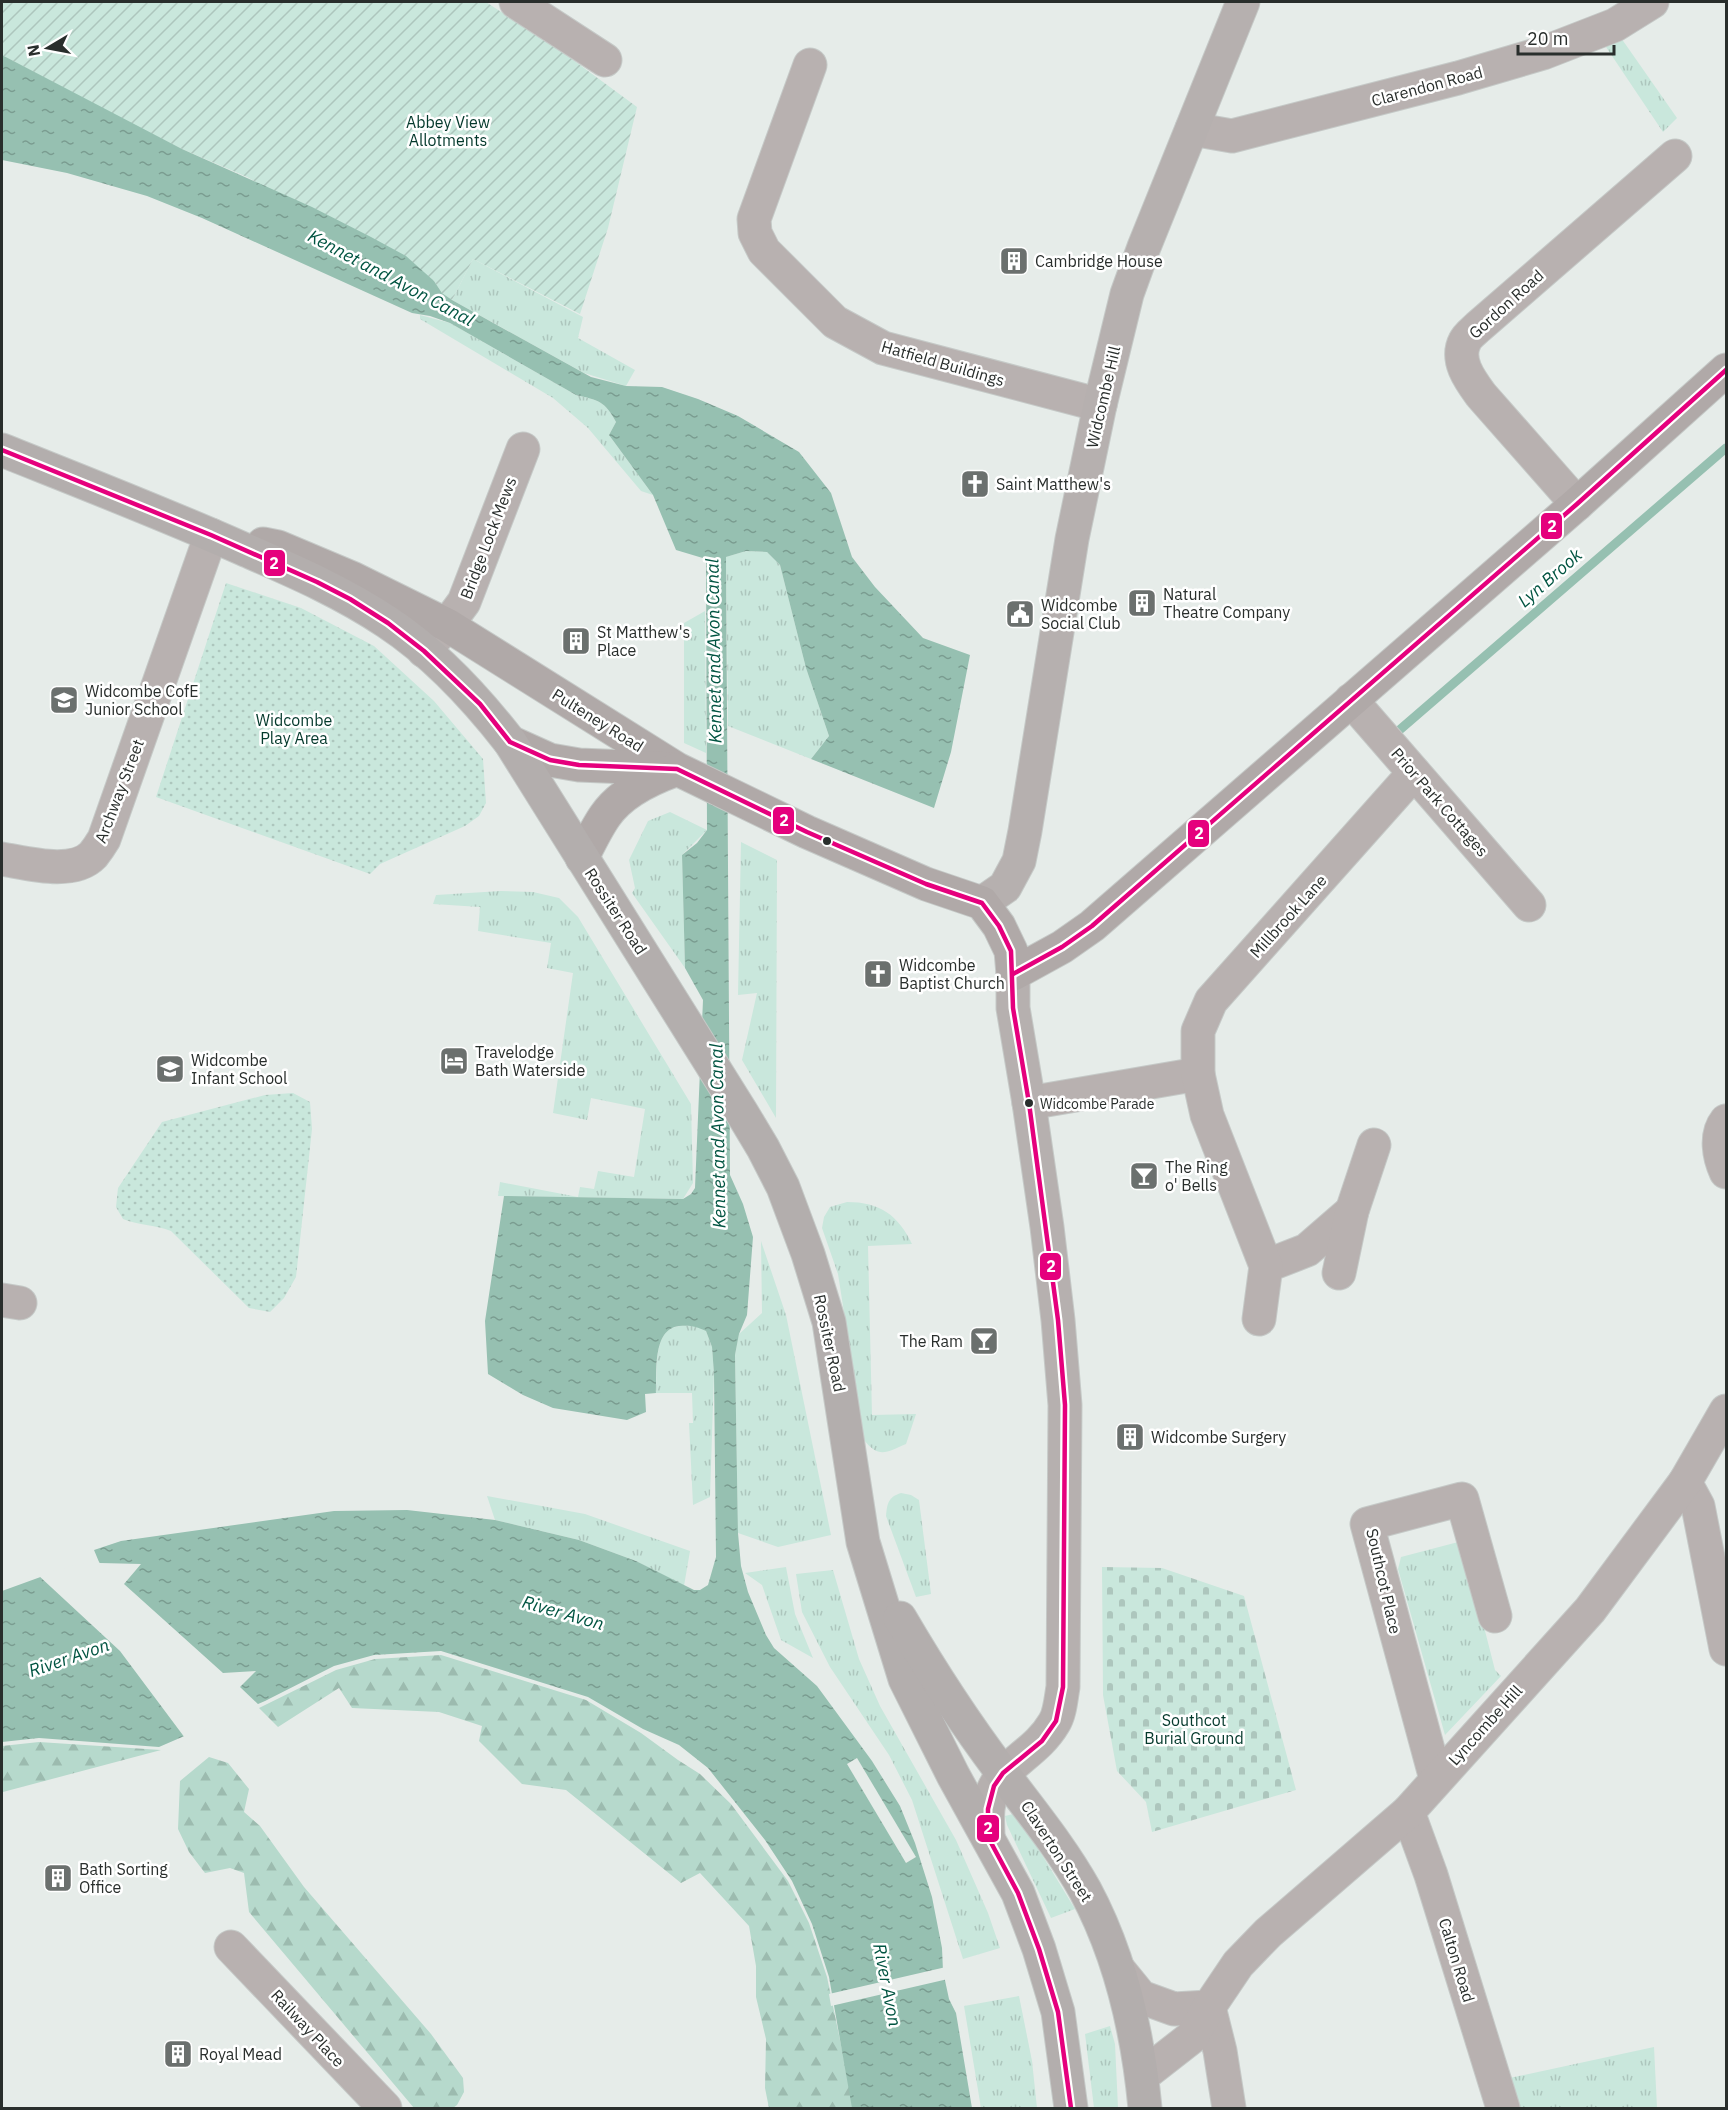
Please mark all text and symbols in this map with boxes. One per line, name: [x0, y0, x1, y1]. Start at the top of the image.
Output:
north arrow: [18, 18, 78, 78]
scale bar: [1518, 18, 1614, 56]
text: 20 m: [1527, 27, 1569, 50]
text: N: [22, 43, 44, 58]
street label: Clarendon Road: [1369, 62, 1485, 110]
park label: Abbey View Allotments: [406, 112, 490, 150]
water label: Kennet and Avon Canal: [304, 224, 478, 331]
building icon: Cambridge House: [998, 245, 1030, 277]
place label: Cambridge House: [1035, 251, 1163, 271]
street label: Gordon Road: [1464, 265, 1548, 343]
street label: Hatfield Buildings: [879, 336, 1007, 390]
street label: Widcombe Hill: [1082, 344, 1124, 450]
church icon: Saint Matthew's: [959, 468, 991, 500]
street label: Bridge Lock Mews: [455, 474, 521, 602]
place label: Saint Matthew's: [996, 474, 1111, 494]
line badge: 2: [1540, 512, 1563, 540]
text: 2: [1547, 516, 1557, 536]
water label: Lyn Brook: [1513, 543, 1587, 612]
line badge: 2: [263, 549, 286, 577]
text: 2: [269, 553, 279, 573]
water label: Kennet and Avon Canal: [700, 558, 727, 744]
place label: Natural Theatre Company: [1163, 584, 1290, 622]
building icon: Natural Theatre Company: [1126, 587, 1158, 619]
place label: Widcombe Social Club: [1041, 595, 1121, 633]
public building icon: Widcombe Social Club: [1004, 598, 1036, 630]
place label: St Matthew's Place: [597, 622, 690, 660]
building icon: St Matthew's Place: [560, 625, 592, 657]
place label: Widcombe CofE Junior School: [85, 681, 199, 719]
school or university icon: Widcombe CofE Junior School: [48, 684, 80, 716]
street label: Pulteney Road: [549, 684, 647, 756]
park label: Widcombe Play Area: [256, 710, 332, 748]
street label: Archway Street: [90, 736, 148, 846]
street label: Prior Park Cottages: [1387, 744, 1493, 860]
line badge: 2: [772, 806, 795, 835]
text: 2: [779, 810, 789, 830]
line badge: 2: [1187, 819, 1210, 848]
text: 2: [1194, 823, 1204, 843]
unlabelled marker: [821, 835, 833, 847]
street label: Rossiter Road: [581, 864, 651, 958]
street label: Millbrook Lane: [1245, 870, 1331, 962]
place label: Widcombe Baptist Church: [899, 955, 1005, 993]
church icon: Widcombe Baptist Church: [862, 958, 894, 990]
place label: Travelodge Bath Waterside: [475, 1042, 585, 1080]
water label: Kennet and Avon Canal: [704, 1043, 731, 1229]
hotel icon: Travelodge Bath Waterside: [438, 1045, 470, 1077]
place label: Widcombe Infant School: [191, 1050, 287, 1088]
school or university icon: Widcombe Infant School: [154, 1053, 186, 1085]
place label: Widcombe Parade: [1040, 1095, 1155, 1113]
marker: Widcombe Parade: [1023, 1097, 1035, 1109]
place label: The Ring o' Bells: [1165, 1157, 1228, 1195]
bar icon: The Ring o' Bells: [1128, 1160, 1160, 1192]
line badge: 2: [1039, 1252, 1062, 1281]
text: 2: [1046, 1256, 1056, 1276]
street label: Rossiter Road: [810, 1292, 850, 1394]
bar icon: The Ram: [968, 1325, 1000, 1357]
place label: The Ram: [900, 1331, 963, 1351]
building icon: Widcombe Surgery: [1114, 1421, 1146, 1453]
place label: Widcombe Surgery: [1151, 1427, 1286, 1447]
street label: Southcot Place: [1362, 1526, 1406, 1636]
water label: River Avon: [520, 1590, 607, 1635]
water label: River Avon: [25, 1633, 112, 1682]
street label: Lyncombe Hill: [1444, 1681, 1526, 1769]
park label: Southcot Burial Ground: [1144, 1710, 1244, 1748]
street label: Claverton Street: [1017, 1797, 1097, 1905]
line badge: 2: [976, 1814, 1000, 1843]
text: 2: [983, 1818, 993, 1838]
place label: Bath Sorting Office: [79, 1859, 168, 1897]
building icon: Bath Sorting Office: [42, 1862, 74, 1894]
street label: Calton Road: [1435, 1916, 1479, 2004]
water label: River Avon: [868, 1941, 907, 2028]
street label: Railway Place: [267, 1985, 349, 2071]
building icon: Royal Mead: [162, 2038, 194, 2070]
place label: Royal Mead: [199, 2044, 282, 2064]

